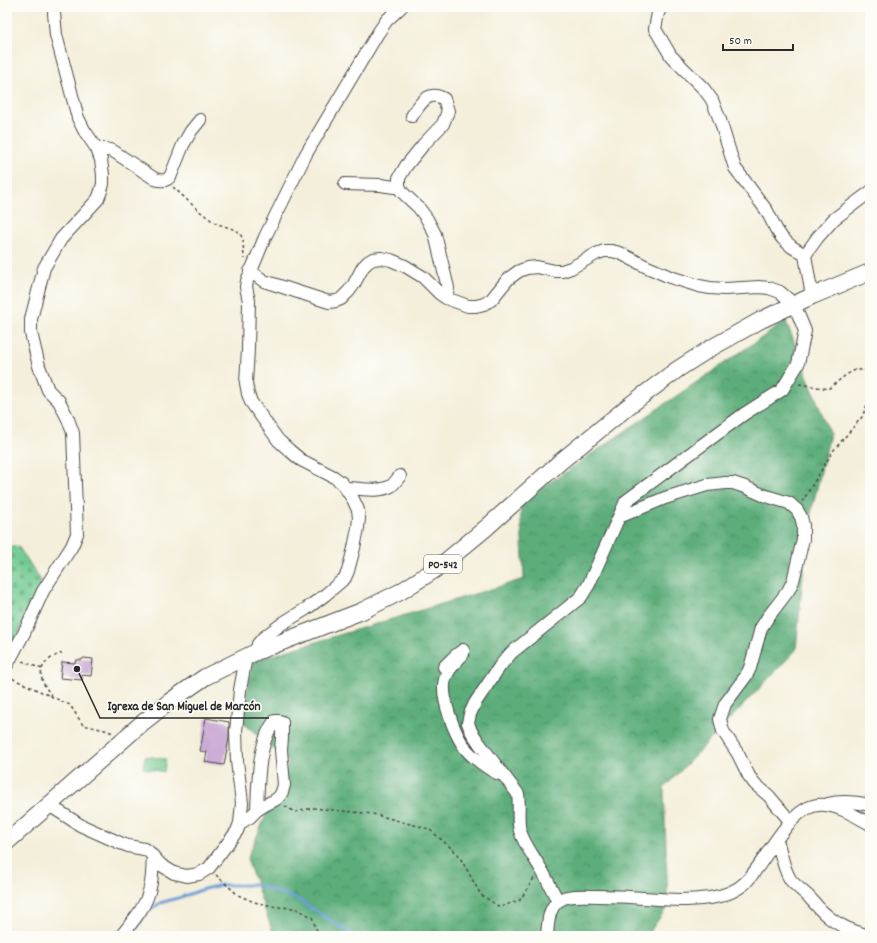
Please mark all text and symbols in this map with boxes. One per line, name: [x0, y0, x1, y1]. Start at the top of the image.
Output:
scale bar: [723, 26, 793, 52]
text: 50 m: [729, 33, 752, 50]
road number: PO-542: [424, 555, 462, 573]
callout: Igrexa de San Miguel de Marcón: [100, 693, 269, 718]
text: Igrexa de San Miguel de Marcón: [107, 698, 261, 717]

